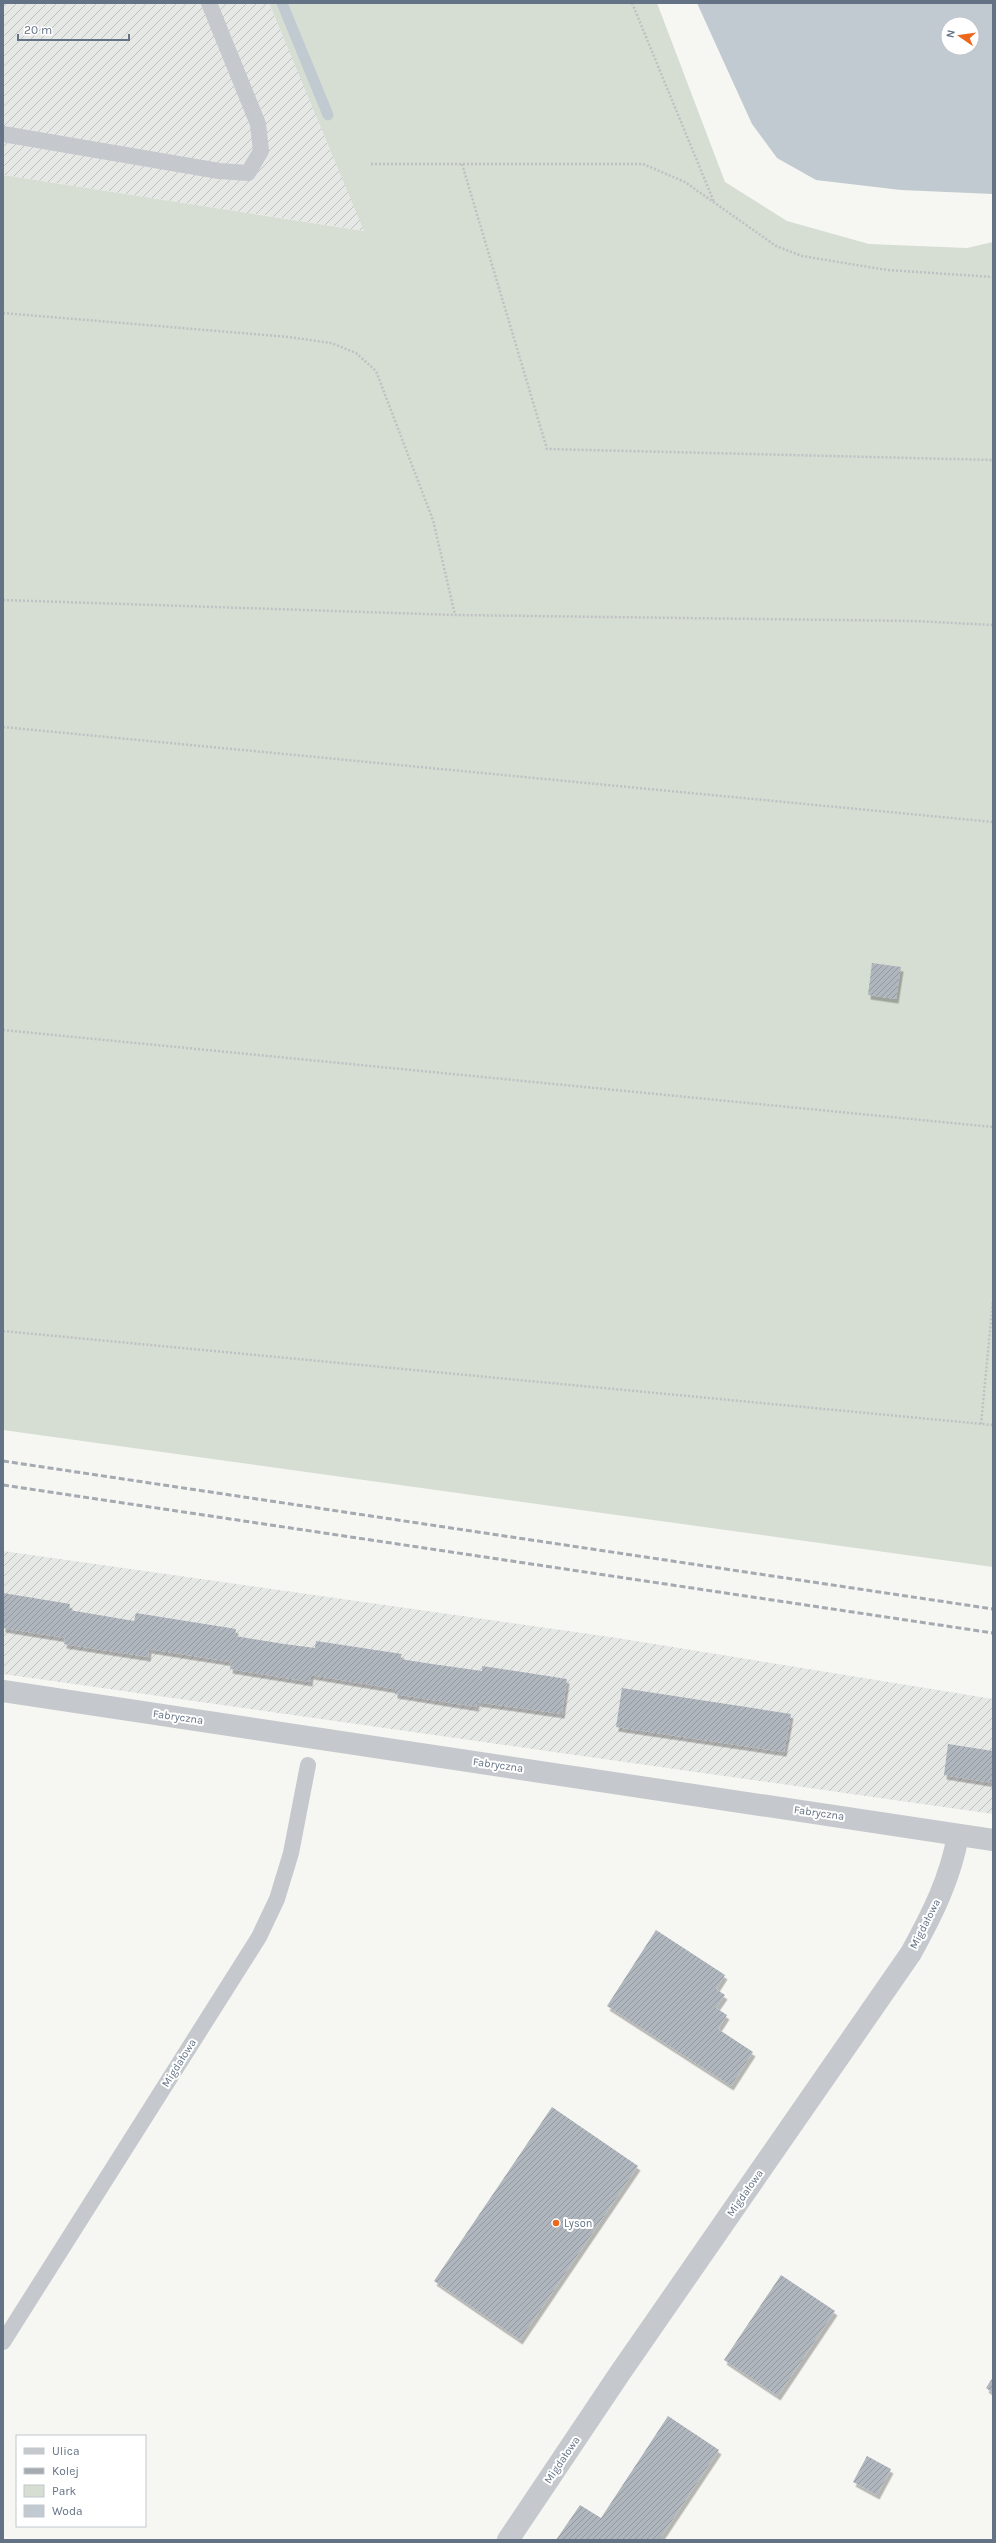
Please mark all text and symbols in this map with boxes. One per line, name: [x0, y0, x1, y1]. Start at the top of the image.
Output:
scale bar: [18, 16, 129, 42]
north arrow: [940, 16, 980, 56]
text: 20 m: [24, 23, 52, 37]
text: N: [944, 29, 958, 39]
street label: Fabryczna: [152, 1707, 204, 1727]
street label: Fabryczna: [472, 1755, 524, 1775]
street label: Fabryczna: [793, 1803, 845, 1823]
street label: Migdałowa: [907, 1897, 943, 1951]
street label: Migdałowa: [159, 2036, 199, 2090]
street label: Migdałowa: [724, 2167, 766, 2219]
place label: Lyson: [564, 2217, 592, 2230]
marker: Lyson: [551, 2218, 561, 2228]
street label: Migdałowa: [541, 2434, 583, 2486]
legend: [16, 2435, 146, 2527]
text: Ulica: [52, 2444, 80, 2458]
text: Kolej: [52, 2464, 79, 2478]
text: Park: [52, 2484, 77, 2498]
text: Woda: [52, 2504, 83, 2518]

